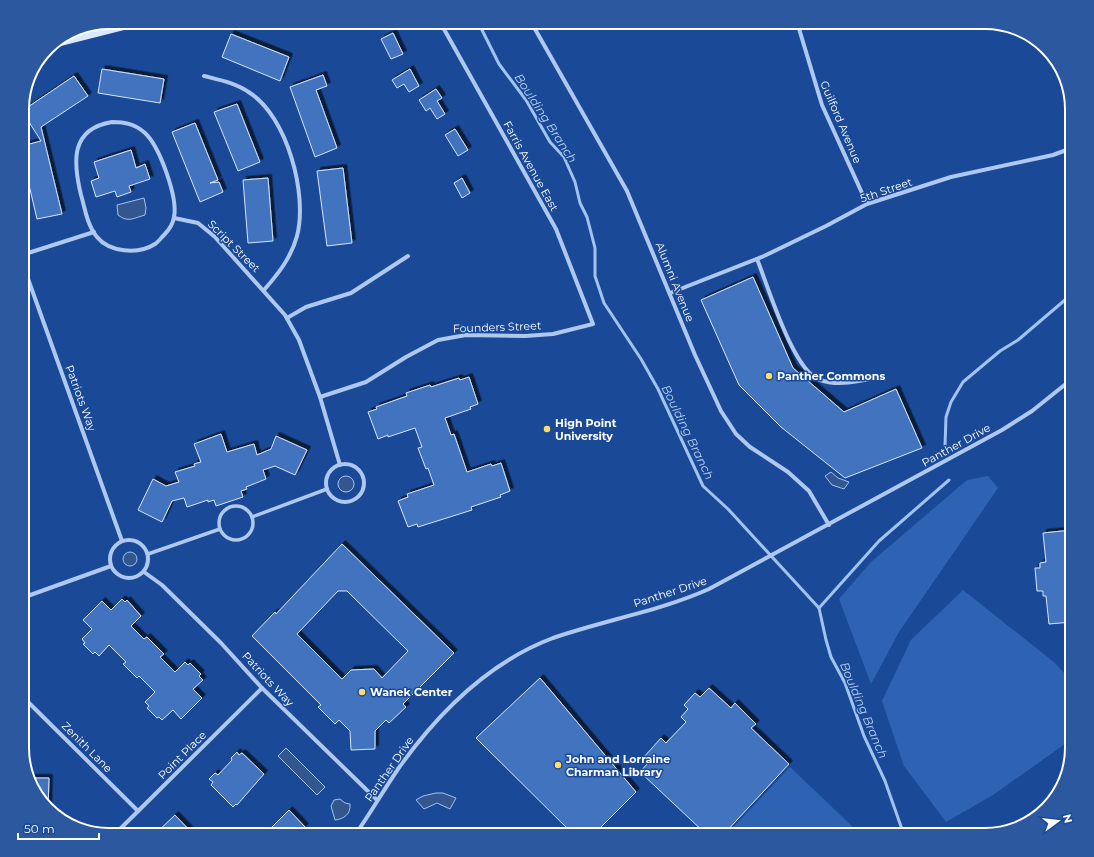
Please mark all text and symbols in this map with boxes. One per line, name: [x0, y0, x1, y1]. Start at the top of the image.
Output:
water label: Boulding Branch: [512, 71, 580, 165]
street label: Guilford Avenue: [817, 79, 865, 166]
street label: Farris Avenue East: [500, 118, 562, 214]
street label: 5th Street: [858, 174, 914, 205]
street label: Script Street: [205, 217, 263, 275]
street label: Alumni Avenue: [653, 240, 697, 324]
street label: Founders Street: [453, 318, 542, 336]
street label: Patriots Way: [63, 363, 99, 433]
place label: Panther Commons: [777, 369, 885, 383]
marker: Panther Commons: [764, 371, 774, 381]
water label: Boulding Branch: [659, 382, 717, 482]
place label: High Point University: [555, 416, 617, 443]
street label: Panther Drive: [919, 420, 993, 470]
marker: High Point University: [542, 424, 552, 434]
street label: Panther Drive: [632, 573, 709, 610]
street label: Patriots Way: [239, 649, 297, 709]
water label: Boulding Branch: [837, 659, 891, 761]
place label: Wanek Center: [370, 685, 453, 699]
marker: Wanek Center: [357, 687, 367, 697]
street label: Zenith Lane: [59, 719, 115, 775]
street label: Point Place: [155, 728, 209, 782]
street label: Panther Drive: [361, 733, 417, 804]
place label: John and Lorraine Charman Library: [565, 752, 670, 779]
marker: John and Lorraine Charman Library: [553, 760, 563, 770]
north arrow: [1038, 801, 1078, 841]
text: N: [1060, 812, 1076, 825]
scale bar: [18, 815, 99, 841]
text: 50 m: [24, 821, 55, 836]

